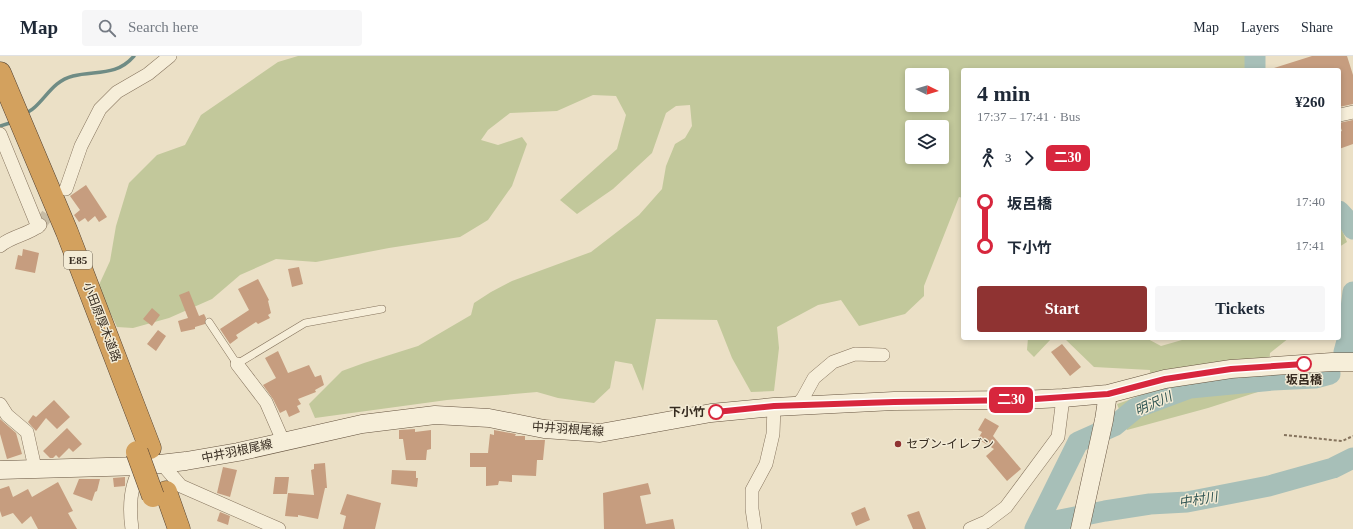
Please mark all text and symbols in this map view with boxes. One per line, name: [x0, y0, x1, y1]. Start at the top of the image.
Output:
search box: [82, 10, 362, 46]
text: Map: [20, 17, 58, 38]
icon: search: [96, 17, 118, 39]
text: Search here: [128, 19, 198, 35]
text: Map: [1193, 20, 1219, 35]
text: Layers: [1241, 20, 1279, 35]
text: Share: [1301, 20, 1333, 35]
north arrow: [905, 68, 949, 112]
map controls: [905, 68, 949, 164]
text: 4 min: [977, 81, 1030, 106]
text: ¥260: [1295, 94, 1325, 110]
text: 17:37 – 17:41 · Bus: [977, 109, 1080, 124]
button: layers: [905, 120, 949, 164]
icon: walk: [977, 147, 999, 169]
icon: forward: [1018, 147, 1040, 169]
text: 3: [1005, 150, 1012, 165]
text: 二30: [1054, 150, 1082, 165]
text: 17:40: [1295, 194, 1325, 209]
text: 坂呂橋: [1007, 196, 1052, 212]
text: 17:41: [1295, 238, 1325, 253]
text: 下小竹: [1007, 240, 1052, 256]
road number: E85: [64, 251, 92, 269]
street label: 小田原厚木道路: [80, 280, 124, 364]
button: Start: [977, 286, 1147, 332]
button: Tickets: [1155, 286, 1325, 332]
marker: 坂呂橋: [1296, 356, 1312, 372]
place label: 坂呂橋: [1286, 373, 1323, 387]
line badge: 二30: [988, 387, 1034, 413]
water label: 明沢川: [1132, 388, 1176, 418]
text: 二30: [997, 392, 1025, 407]
marker: 下小竹: [708, 404, 724, 420]
place label: 下小竹: [669, 405, 705, 419]
street label: 中井羽根尾線: [532, 420, 604, 438]
street label: 中井羽根尾線: [200, 437, 274, 465]
place label: セブン-イレブン: [906, 437, 994, 451]
marker: セブン-イレブン: [893, 439, 903, 449]
water label: 中村川: [1178, 489, 1220, 510]

